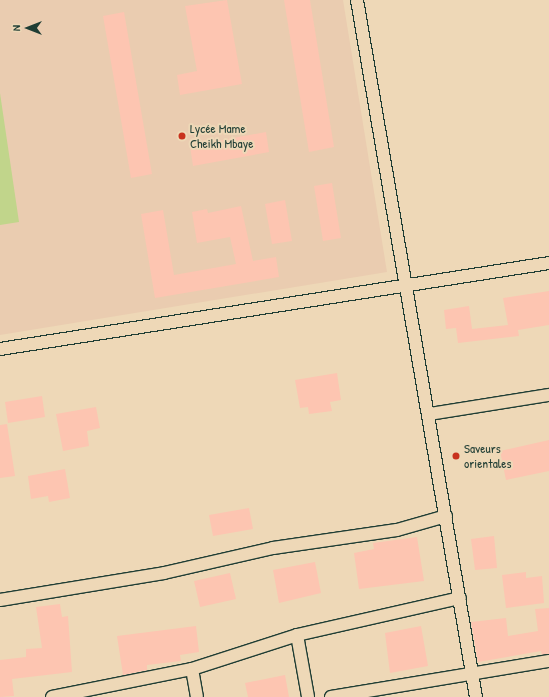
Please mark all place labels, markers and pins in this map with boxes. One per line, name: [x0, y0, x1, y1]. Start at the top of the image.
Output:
place label: Lycée Mame Cheikh Mbaye: [190, 121, 253, 152]
marker: Lycée Mame Cheikh Mbaye: [177, 131, 187, 141]
place label: Saveurs orientales: [464, 441, 511, 472]
marker: Saveurs orientales: [451, 451, 461, 461]

